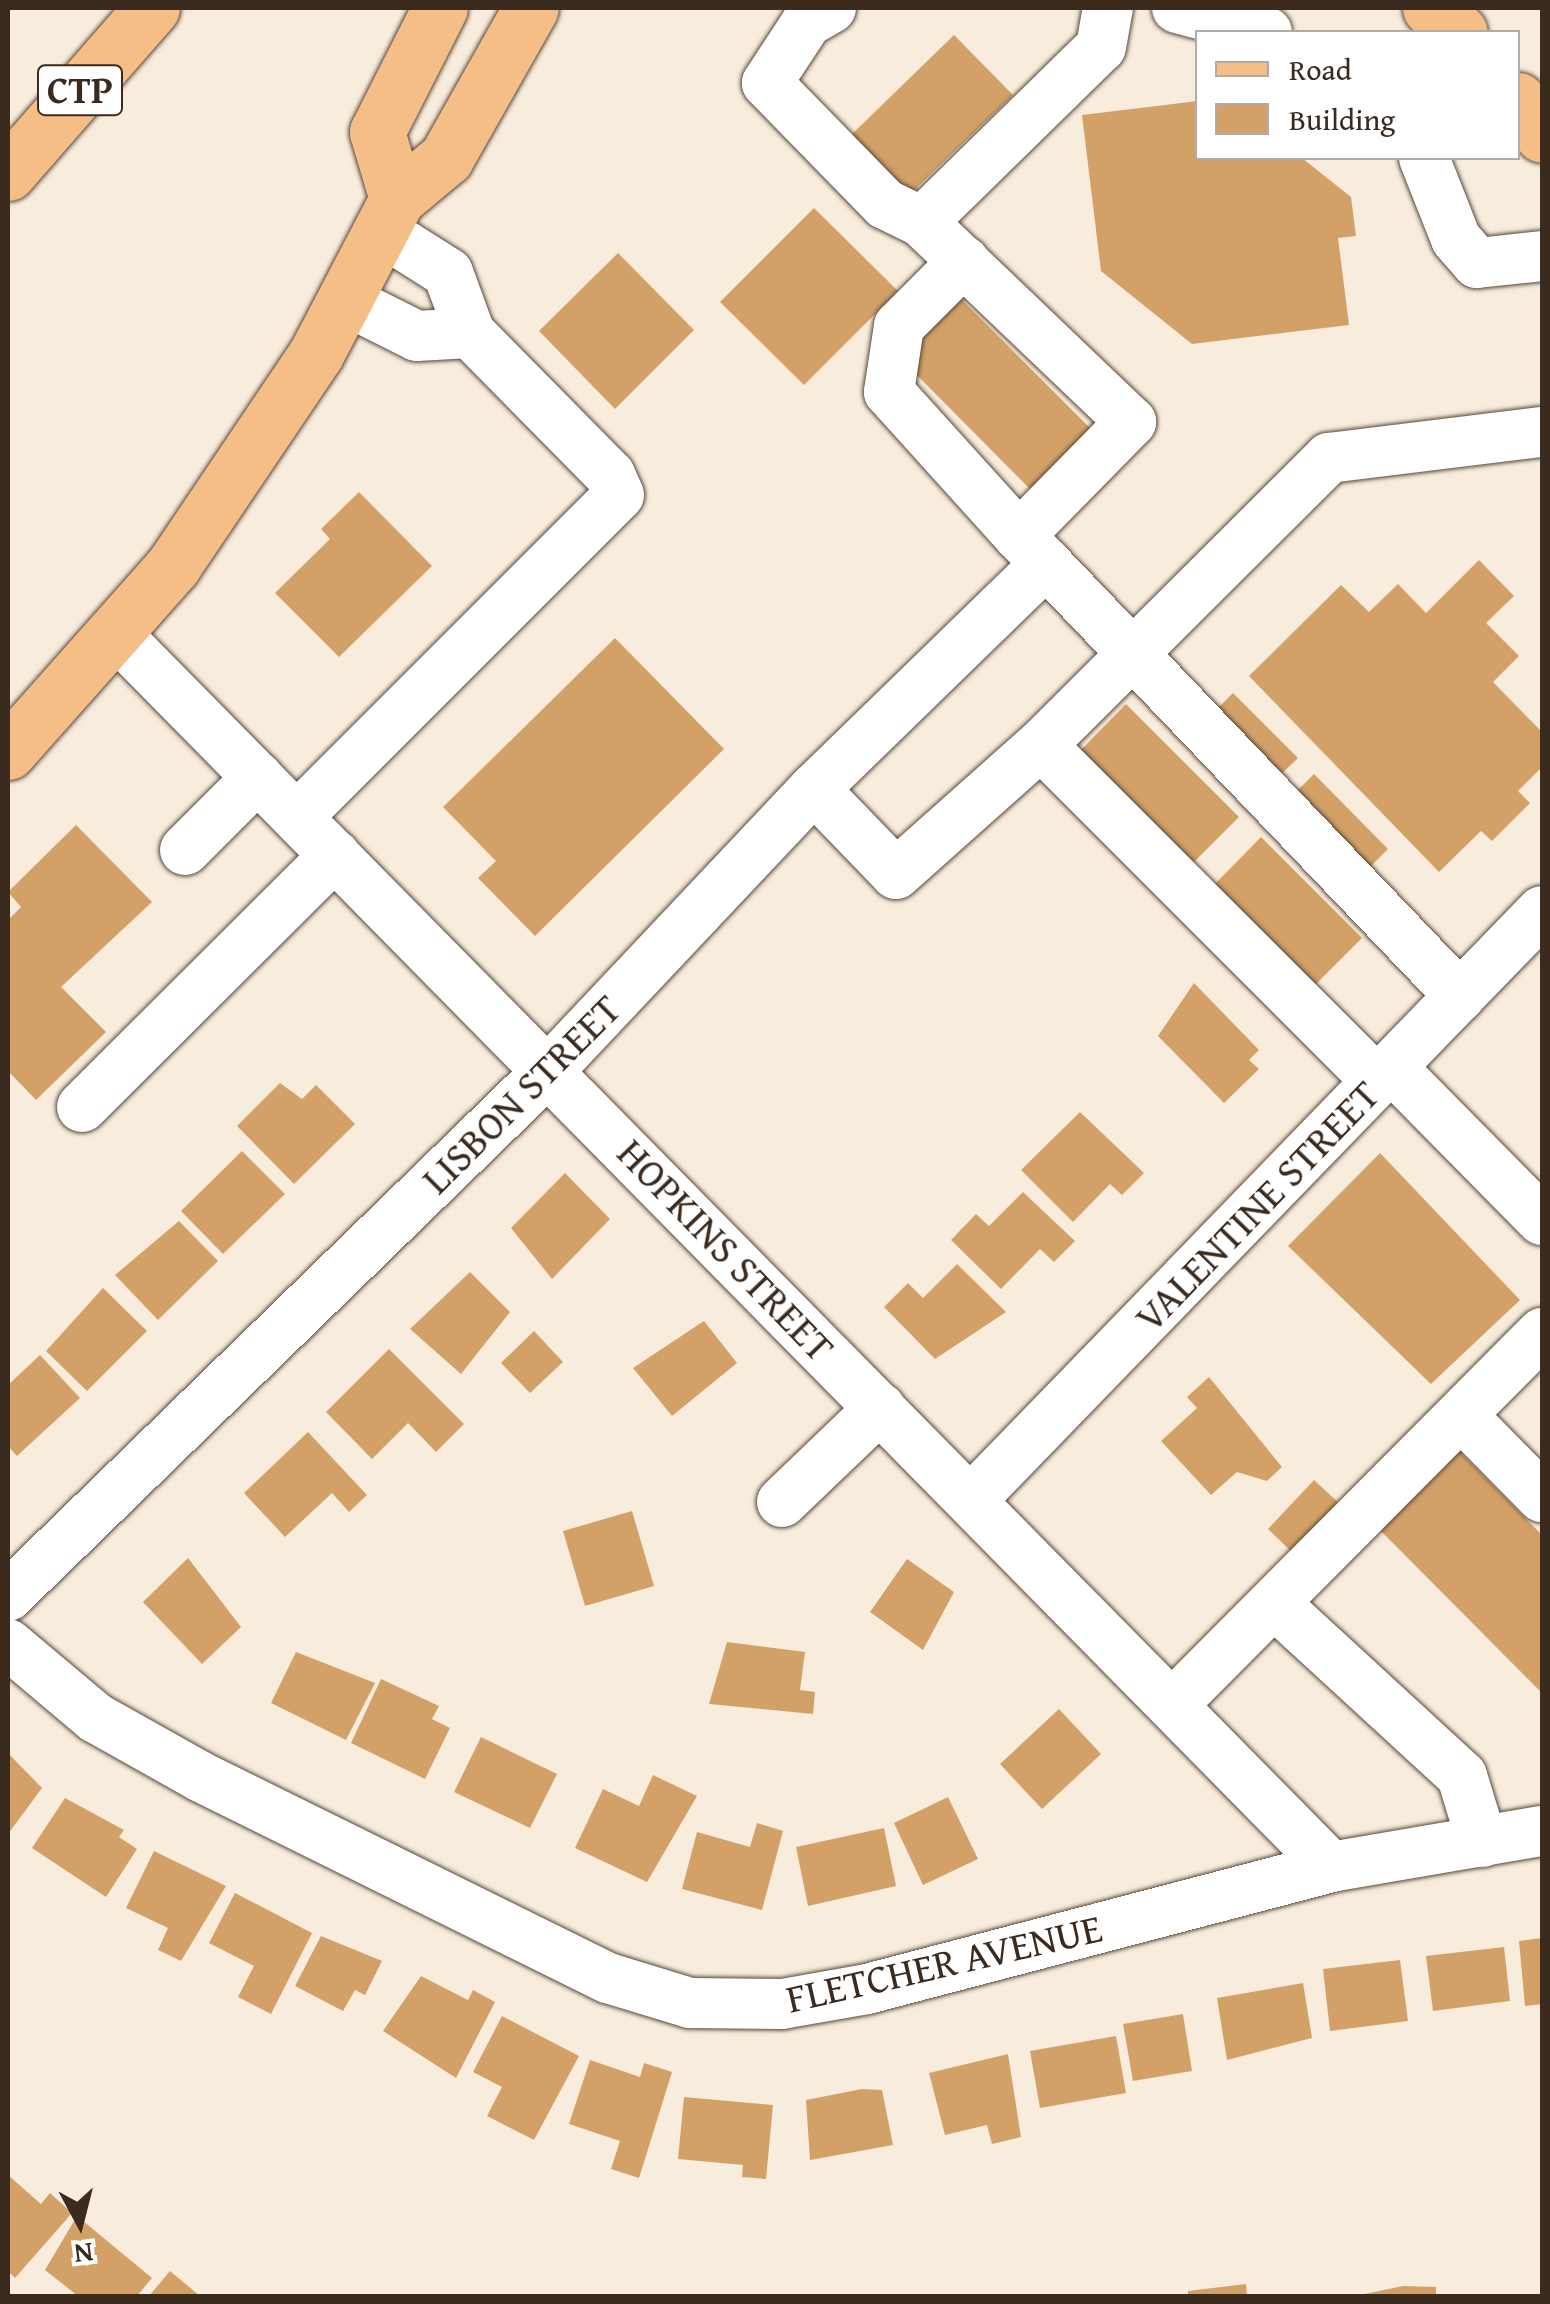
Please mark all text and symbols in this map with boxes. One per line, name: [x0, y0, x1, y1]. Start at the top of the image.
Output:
legend: [1195, 30, 1520, 160]
text: Road: [1289, 47, 1352, 91]
road number: CTP: [35, 57, 125, 123]
text: Building: [1289, 97, 1395, 141]
street label: LISBON STREET: [412, 985, 630, 1203]
street label: VALENTINE STREET: [1125, 1071, 1389, 1341]
street label: HOPKINS STREET: [608, 1129, 844, 1371]
street label: FLETCHER AVENUE: [782, 1903, 1106, 2023]
north arrow: [30, 2174, 130, 2274]
text: N: [72, 2233, 96, 2276]

